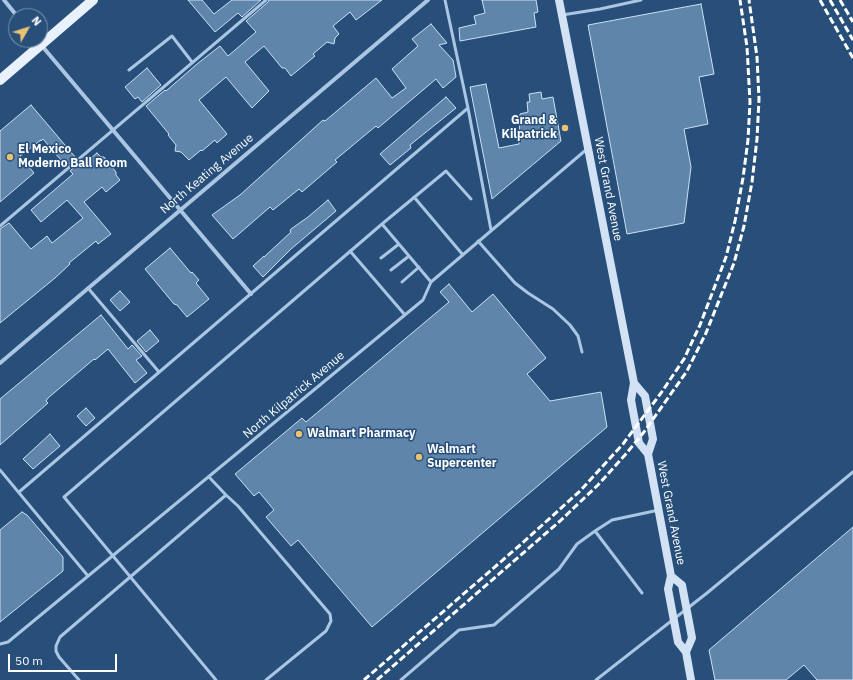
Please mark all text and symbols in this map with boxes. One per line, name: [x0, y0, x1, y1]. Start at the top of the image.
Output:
north arrow: [8, 8, 48, 48]
text: N: [29, 14, 44, 29]
place label: Grand & Kilpatrick: [502, 114, 557, 142]
marker: Grand & Kilpatrick: [560, 123, 570, 133]
street label: North Keating Avenue: [158, 131, 256, 217]
street label: West Grand Avenue: [591, 136, 625, 242]
place label: El Mexico Moderno Ball Room: [18, 143, 127, 171]
marker: El Mexico Moderno Ball Room: [5, 152, 15, 162]
street label: North Kilpatrick Avenue: [240, 348, 348, 442]
place label: Walmart Pharmacy: [307, 427, 416, 441]
marker: Walmart Pharmacy: [294, 429, 304, 439]
place label: Walmart Supercenter: [427, 443, 497, 471]
marker: Walmart Supercenter: [414, 452, 424, 462]
street label: West Grand Avenue: [654, 460, 688, 566]
scale bar: [10, 646, 119, 672]
text: 50 m: [15, 653, 43, 668]

